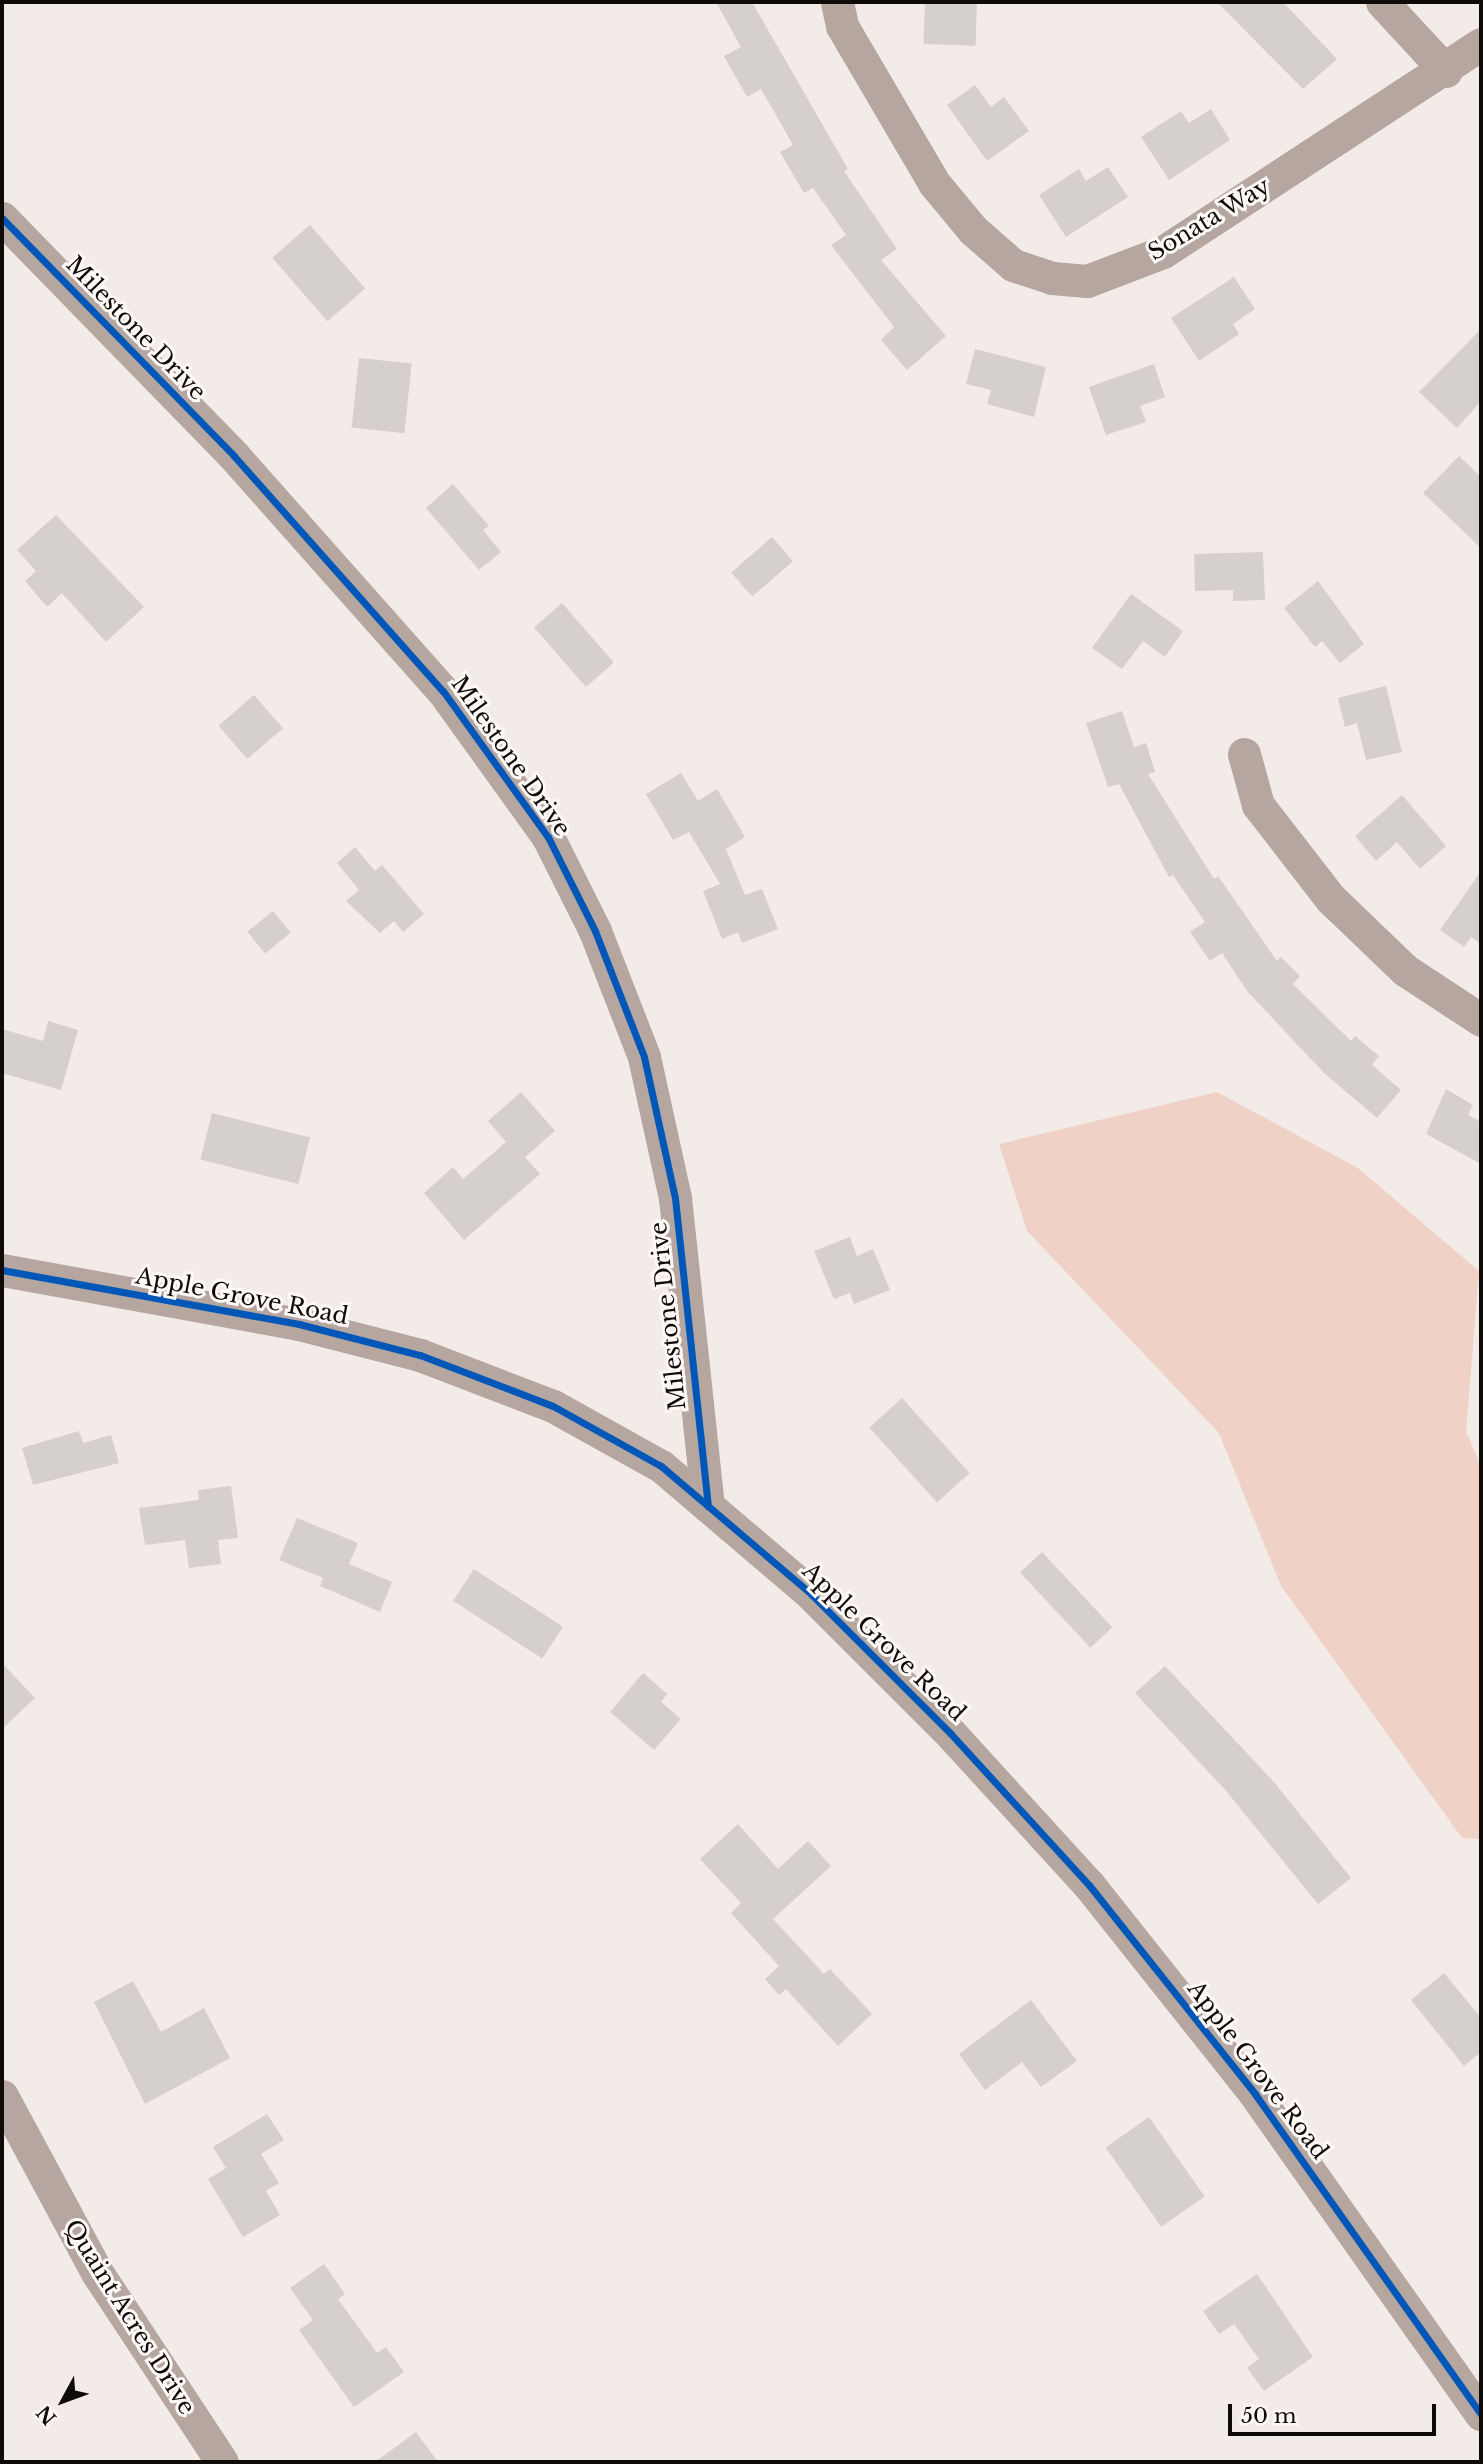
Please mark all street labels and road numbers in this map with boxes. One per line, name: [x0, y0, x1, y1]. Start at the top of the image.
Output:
street label: Sonata Way: [1143, 172, 1275, 266]
street label: Milestone Drive: [60, 250, 212, 406]
street label: Milestone Drive: [445, 671, 577, 841]
street label: Milestone Drive: [644, 1221, 692, 1411]
street label: Apple Grove Road: [133, 1262, 351, 1330]
street label: Apple Grove Road: [797, 1557, 971, 1727]
street label: Apple Grove Road: [1182, 1975, 1334, 2165]
street label: Quaint Acres Drive: [59, 2214, 201, 2420]

